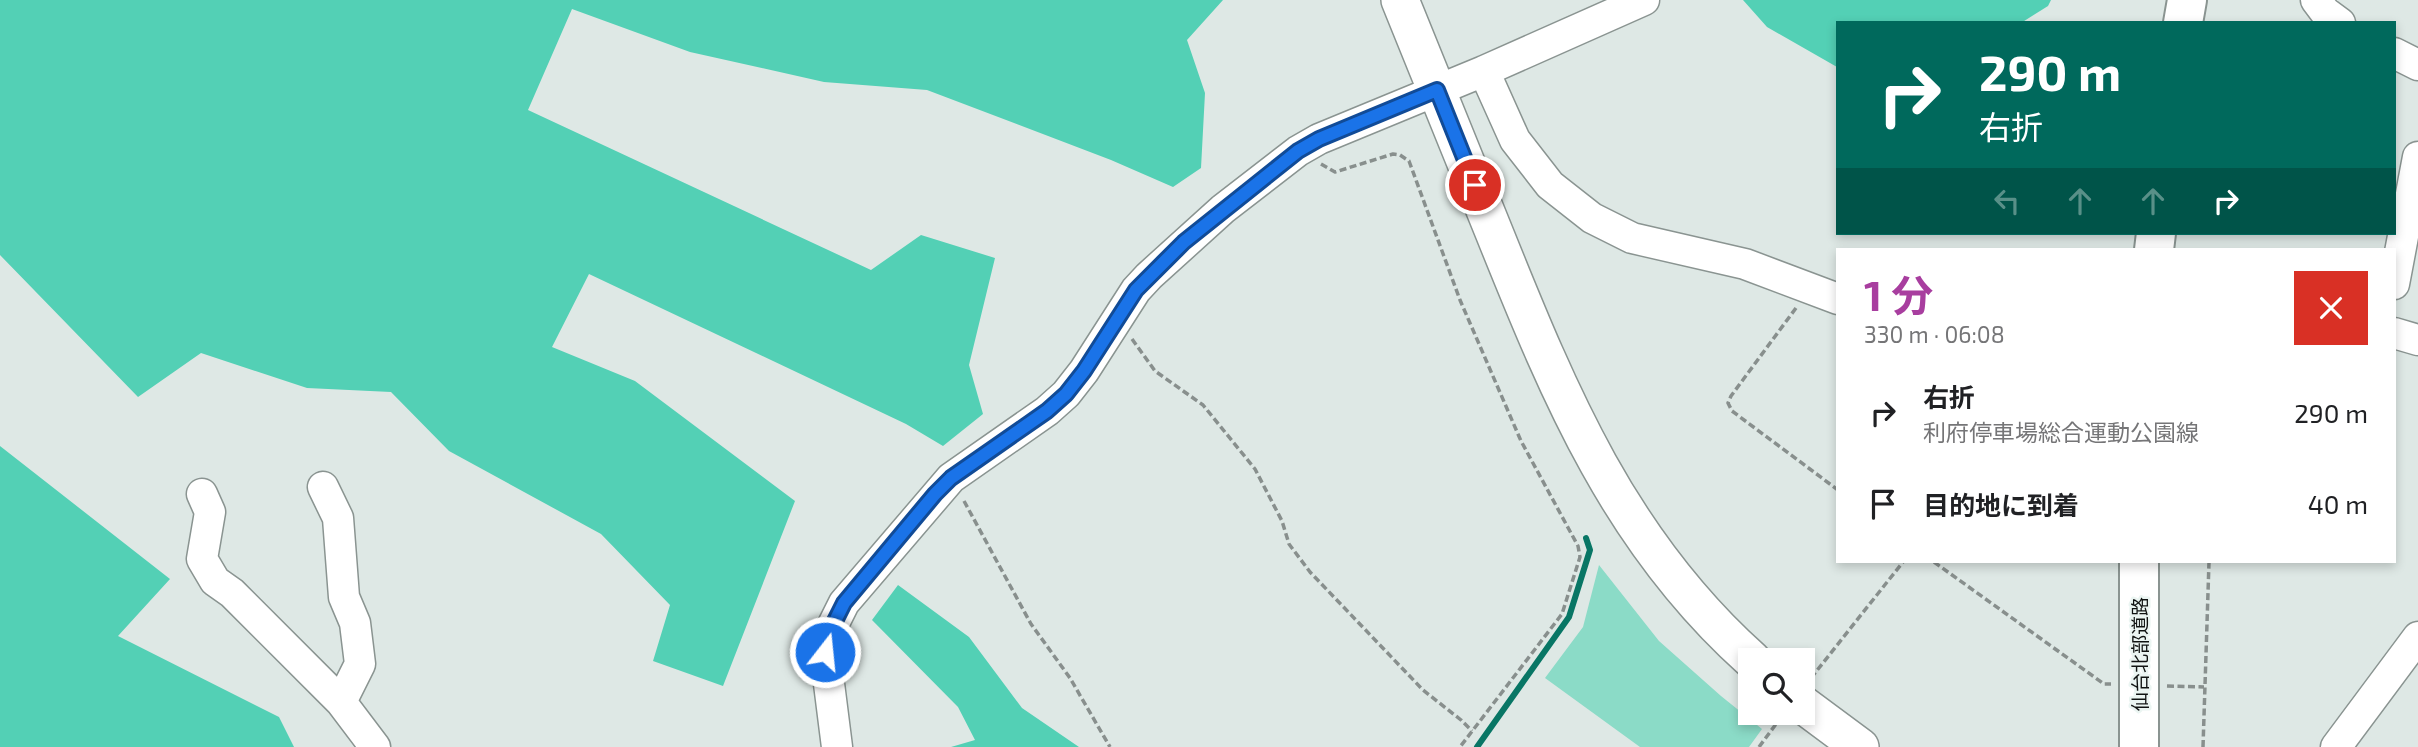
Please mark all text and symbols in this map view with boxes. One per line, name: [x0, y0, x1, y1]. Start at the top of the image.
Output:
text: 290 m: [1979, 42, 2121, 101]
icon: right: [1864, 49, 1955, 140]
text: 右折: [1979, 107, 2043, 145]
pin: [1445, 155, 1505, 215]
icon: arrive: [1456, 166, 1494, 204]
icon: left: [1988, 182, 2026, 220]
icon: ahead: [2061, 182, 2099, 220]
icon: ahead: [2134, 182, 2172, 220]
icon: right: [2207, 182, 2245, 220]
text: 1 分: [1864, 269, 1933, 319]
button: close: [2294, 271, 2368, 345]
text: 330 m · 06:08: [1864, 320, 2005, 348]
text: 右折: [1923, 381, 1975, 412]
icon: right: [1864, 394, 1902, 432]
text: 290 m: [2294, 397, 2368, 428]
text: 利府停車場総合運動公園線: [1923, 418, 2199, 446]
icon: arrive: [1864, 485, 1902, 523]
text: 40 m: [2308, 488, 2368, 519]
text: 目的地に到着: [1923, 489, 2079, 520]
street label: 仙台北部道路: [2128, 597, 2151, 711]
position arrow: [788, 615, 862, 689]
map controls: [1738, 648, 1815, 725]
button: search: [1738, 648, 1815, 725]

